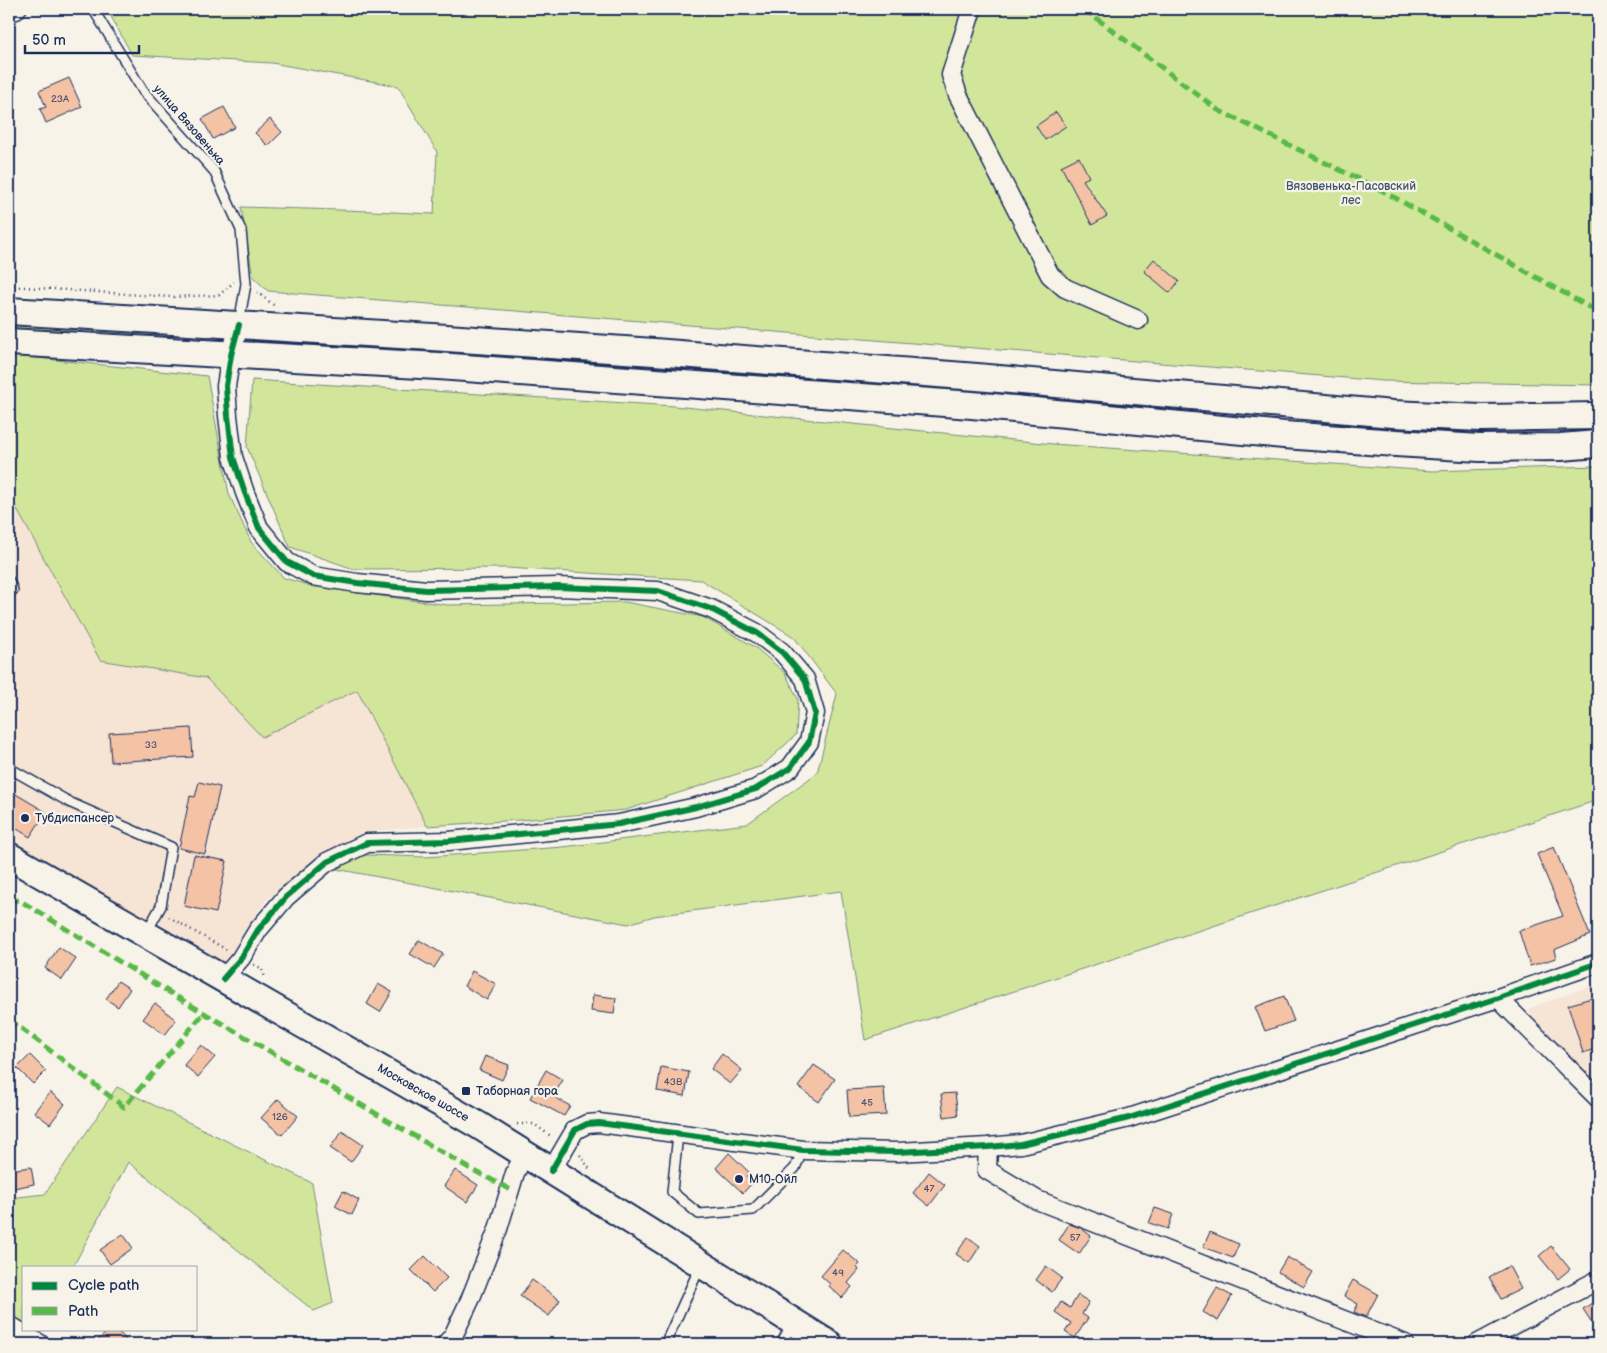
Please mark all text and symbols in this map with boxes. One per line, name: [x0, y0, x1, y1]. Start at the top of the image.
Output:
scale bar: [25, 22, 139, 54]
text: 50 m: [32, 31, 66, 50]
street label: улица Вязовенька: [150, 82, 228, 168]
house number: 23А: [51, 93, 70, 105]
park label: Вязовенька-Пасовский лес: [1286, 179, 1416, 208]
house number: 33: [145, 739, 157, 751]
place label: Тубдиспансер: [35, 811, 114, 826]
marker: Тубдиспансер: [19, 812, 31, 824]
street label: Московское шоссе: [375, 1061, 472, 1125]
house number: 43В: [664, 1076, 683, 1088]
place label: Таборная гора: [476, 1084, 558, 1099]
marker: Таборная гора: [460, 1085, 472, 1097]
house number: 45: [861, 1097, 873, 1109]
house number: 126: [272, 1111, 288, 1123]
place label: М10-Ойл: [749, 1172, 798, 1187]
marker: М10-Ойл: [733, 1173, 745, 1185]
house number: 47: [923, 1183, 935, 1195]
house number: 57: [1070, 1232, 1080, 1244]
legend: [22, 1266, 198, 1330]
house number: 49: [832, 1267, 844, 1279]
text: Cycle path: [68, 1276, 139, 1295]
text: Path: [68, 1302, 98, 1321]

